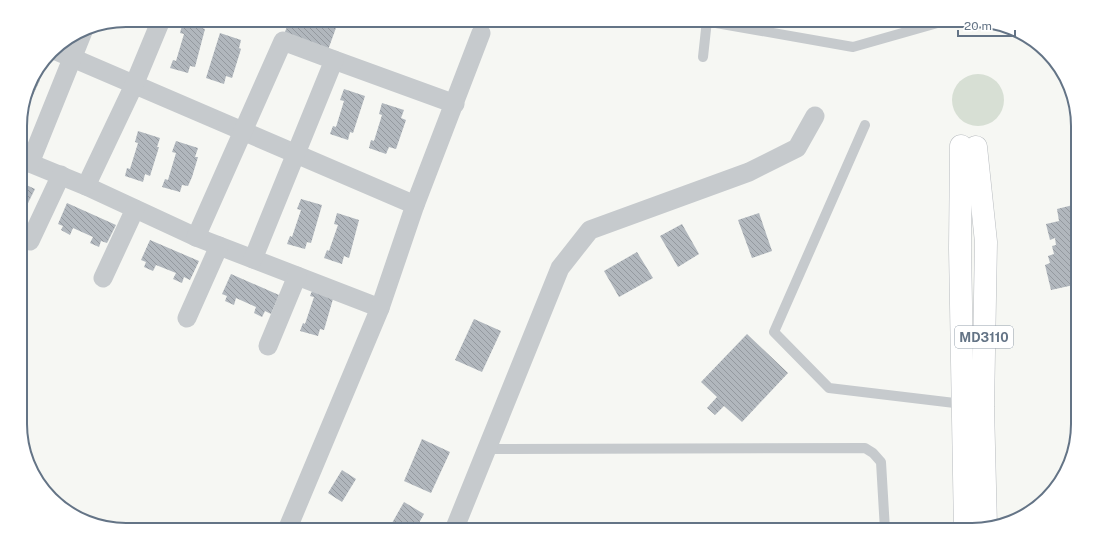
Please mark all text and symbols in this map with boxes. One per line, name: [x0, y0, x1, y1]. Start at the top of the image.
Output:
scale bar: [958, 12, 1015, 38]
text: 20 m: [964, 19, 992, 33]
road number: MD3110: [955, 326, 1013, 348]

